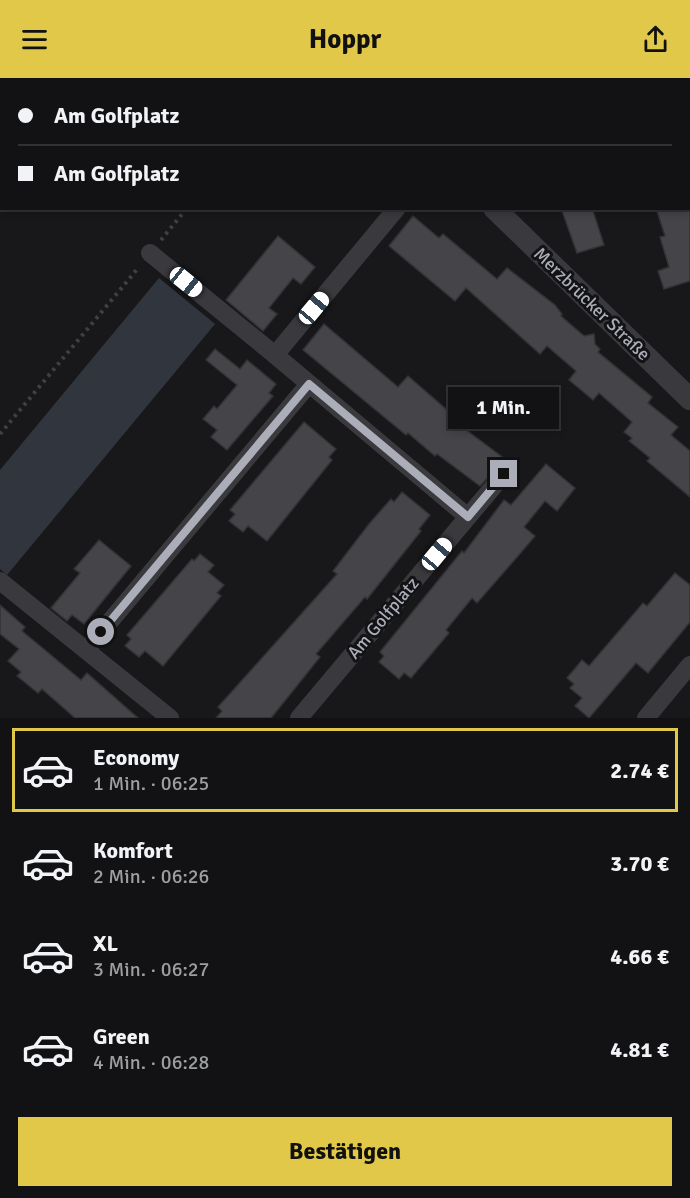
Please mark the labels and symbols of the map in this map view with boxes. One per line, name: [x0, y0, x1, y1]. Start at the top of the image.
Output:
street label: Merzbrücker Straße: [529, 243, 655, 365]
car: [166, 264, 206, 300]
car: [296, 288, 332, 328]
callout: 1 Min.: [448, 387, 560, 429]
route end: [490, 460, 517, 487]
car: [419, 534, 455, 574]
street label: Am Golfplatz: [342, 573, 424, 663]
route start: [87, 618, 114, 645]

